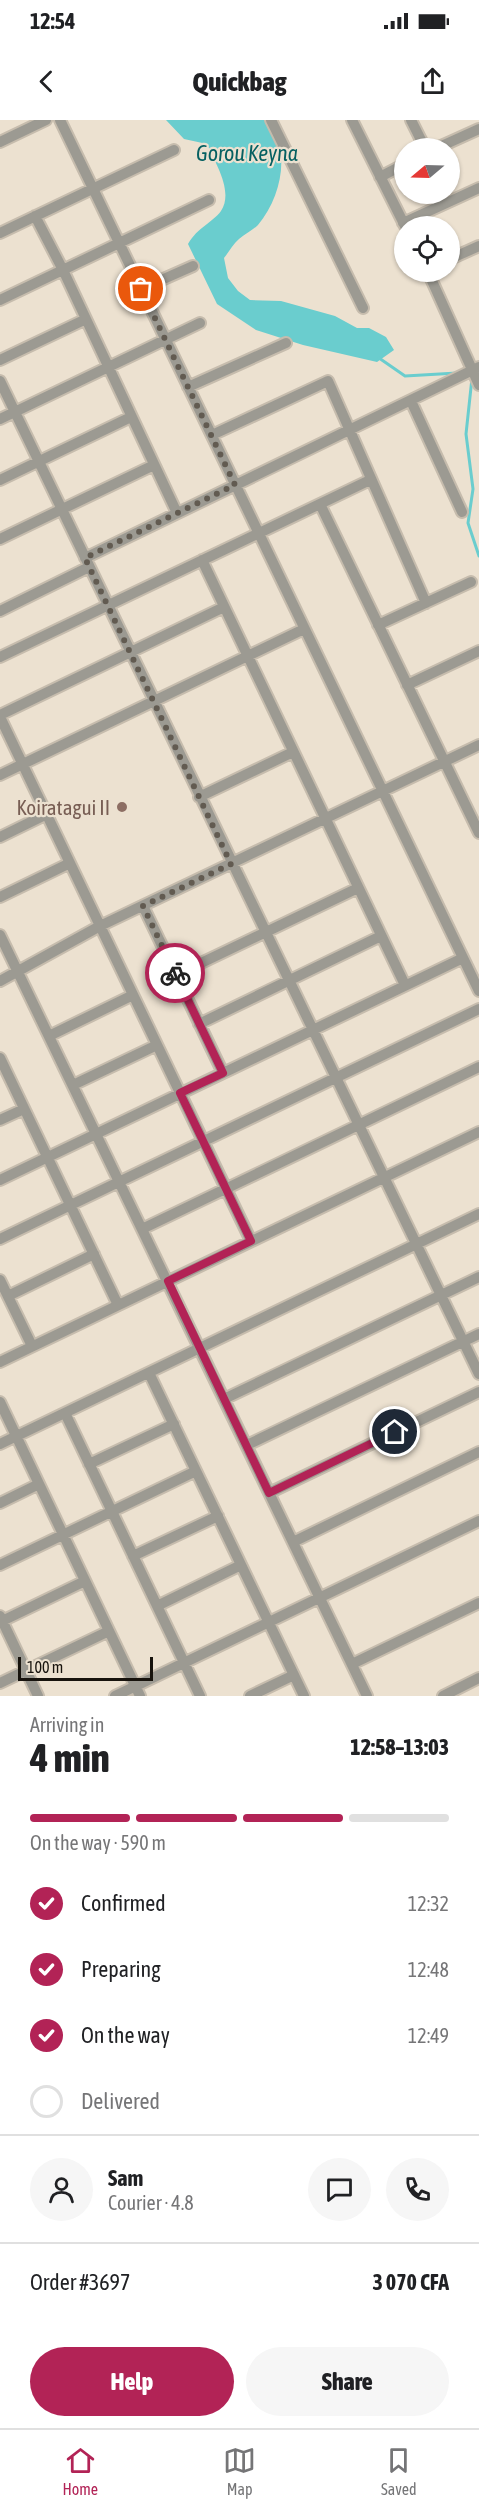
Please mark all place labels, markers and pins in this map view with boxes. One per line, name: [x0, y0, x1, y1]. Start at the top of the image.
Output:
pin: [115, 263, 166, 314]
place label: Koiratagui II: [16, 795, 110, 819]
marker: Koiratagui II: [115, 800, 129, 814]
pin: [369, 1406, 420, 1457]

